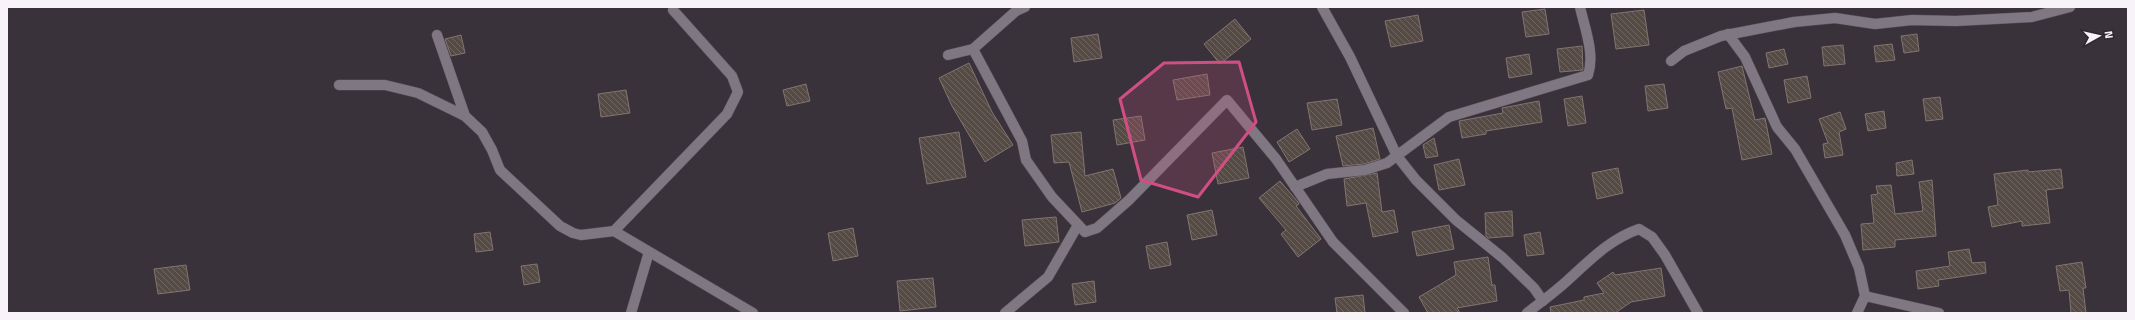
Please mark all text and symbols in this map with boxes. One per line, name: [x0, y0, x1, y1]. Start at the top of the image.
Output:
north arrow: [2079, 16, 2119, 56]
text: N: [2100, 30, 2117, 39]

